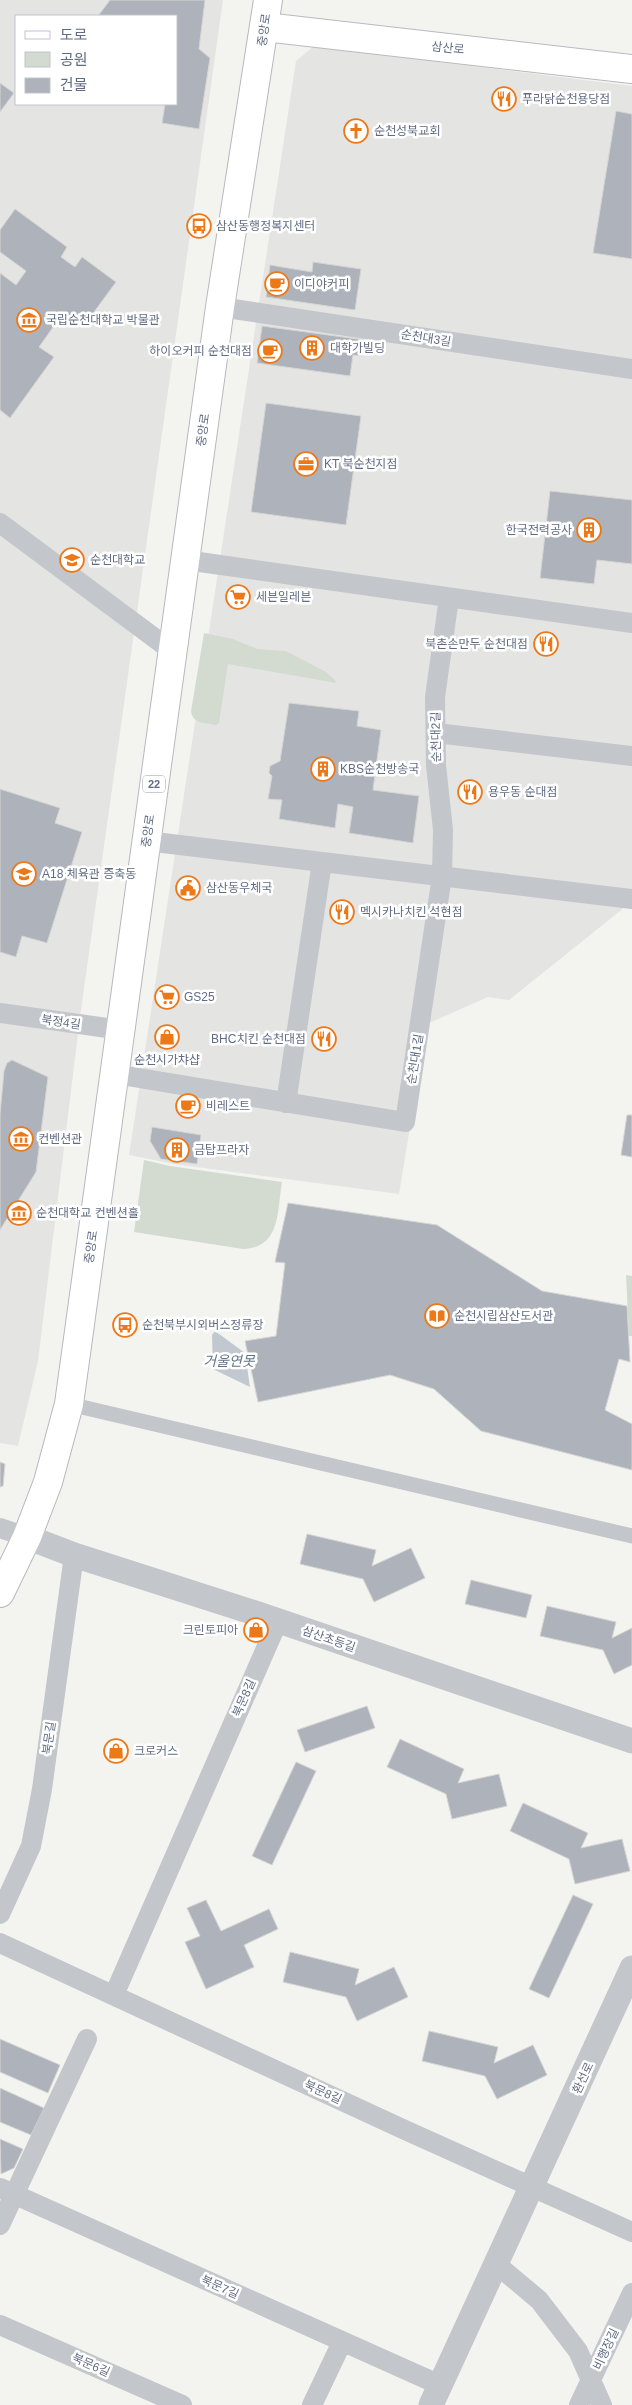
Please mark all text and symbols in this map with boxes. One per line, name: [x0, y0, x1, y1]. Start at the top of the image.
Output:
street label: 중앙로: [255, 13, 273, 47]
legend: [15, 15, 178, 105]
text: 도로: [60, 26, 88, 43]
street label: 삼산로: [431, 39, 465, 57]
text: 공원: [60, 51, 88, 68]
text: 건물: [60, 76, 88, 93]
restaurant icon: 푸라닭순천용당점: [491, 86, 517, 112]
place label: 푸라닭순천용당점: [522, 92, 610, 106]
church icon: 순천성북교회: [343, 118, 369, 144]
place label: 순천성북교회: [374, 124, 440, 138]
bus stop icon: 삼산동행정복지센터: [186, 213, 212, 239]
place label: 삼산동행정복지센터: [216, 219, 315, 233]
cafe icon: 이디야커피: [264, 271, 290, 297]
place label: 이디야커피: [294, 277, 349, 291]
museum icon: 국립순천대학교 박물관: [16, 307, 42, 333]
place label: 국립순천대학교 박물관: [46, 313, 160, 327]
street label: 순천대3길: [400, 327, 452, 349]
building icon: 대학가빌딩: [299, 335, 325, 361]
cafe icon: 하이오커피 순천대점: [257, 338, 283, 364]
place label: 대학가빌딩: [330, 341, 385, 355]
place label: 하이오커피 순천대점: [149, 344, 252, 358]
street label: 중앙로: [194, 413, 212, 447]
office icon: KT 북순천지점: [293, 451, 319, 477]
place label: KT 북순천지점: [324, 457, 398, 471]
building icon: 한국전력공사: [576, 517, 602, 543]
place label: 한국전력공사: [506, 523, 572, 537]
school or university icon: 순천대학교: [59, 547, 85, 573]
place label: 순천대학교: [90, 553, 145, 567]
supermarket icon: 세븐일레븐: [225, 584, 251, 610]
place label: 세븐일레븐: [256, 590, 311, 604]
restaurant icon: 북촌손만두 순천대점: [533, 631, 559, 657]
place label: 북촌손만두 순천대점: [425, 637, 528, 651]
street label: 순천대2길: [429, 711, 443, 763]
building icon: KBS순천방송국: [310, 756, 336, 782]
place label: KBS순천방송국: [340, 762, 419, 776]
road number: 22: [143, 776, 165, 792]
restaurant icon: 용우동 순대점: [457, 779, 483, 805]
place label: 용우동 순대점: [488, 785, 558, 799]
street label: 중앙로: [139, 814, 157, 848]
school or university icon: A18 체육관 증축동: [11, 861, 37, 887]
place label: A18 체육관 증축동: [42, 867, 136, 881]
public building icon: 삼산동우체국: [175, 875, 201, 901]
place label: 삼산동우체국: [206, 881, 272, 895]
restaurant icon: 멕시카나치킨 석현점: [329, 899, 355, 925]
place label: 멕시카나치킨 석현점: [360, 905, 463, 919]
supermarket icon: GS25: [154, 984, 180, 1010]
place label: GS25: [184, 990, 215, 1004]
street label: 북정4길: [40, 1012, 82, 1032]
shop icon: 순천시가챠샵: [154, 1024, 180, 1050]
restaurant icon: BHC치킨 순천대점: [311, 1026, 337, 1052]
place label: BHC치킨 순천대점: [211, 1032, 306, 1046]
street label: 순천대1길: [404, 1033, 426, 1085]
place label: 순천시가챠샵: [134, 1053, 200, 1067]
cafe icon: 비레스트: [175, 1093, 201, 1119]
place label: 비레스트: [206, 1099, 250, 1113]
museum icon: 컨벤션관: [8, 1126, 34, 1152]
place label: 컨벤션관: [38, 1132, 82, 1146]
building icon: 금탑프라자: [164, 1137, 190, 1163]
place label: 금탑프라자: [194, 1143, 249, 1157]
museum icon: 순천대학교 컨벤션홀: [6, 1200, 32, 1226]
place label: 순천대학교 컨벤션홀: [36, 1206, 139, 1220]
street label: 중앙로: [82, 1230, 100, 1264]
library icon: 순천시립삼산도서관: [424, 1303, 450, 1329]
place label: 순천시립삼산도서관: [454, 1309, 553, 1323]
bus stop icon: 순천북부시외버스정류장: [112, 1312, 138, 1338]
place label: 순천북부시외버스정류장: [142, 1318, 263, 1332]
water label: 거울연못: [203, 1353, 256, 1369]
shop icon: 크린토피아: [243, 1617, 269, 1643]
place label: 크린토피아: [183, 1623, 238, 1637]
street label: 삼산초등길: [301, 1623, 357, 1655]
street label: 북문8길: [230, 1677, 258, 1719]
street label: 북문길: [40, 1721, 58, 1755]
shop icon: 크로커스: [103, 1738, 129, 1764]
place label: 크로커스: [134, 1744, 178, 1758]
street label: 환선로: [570, 2060, 596, 2096]
street label: 북문8길: [302, 2077, 344, 2107]
street label: 북문7길: [199, 2273, 241, 2301]
street label: 비행장길: [590, 2326, 622, 2372]
street label: 북문6길: [70, 2351, 112, 2379]

